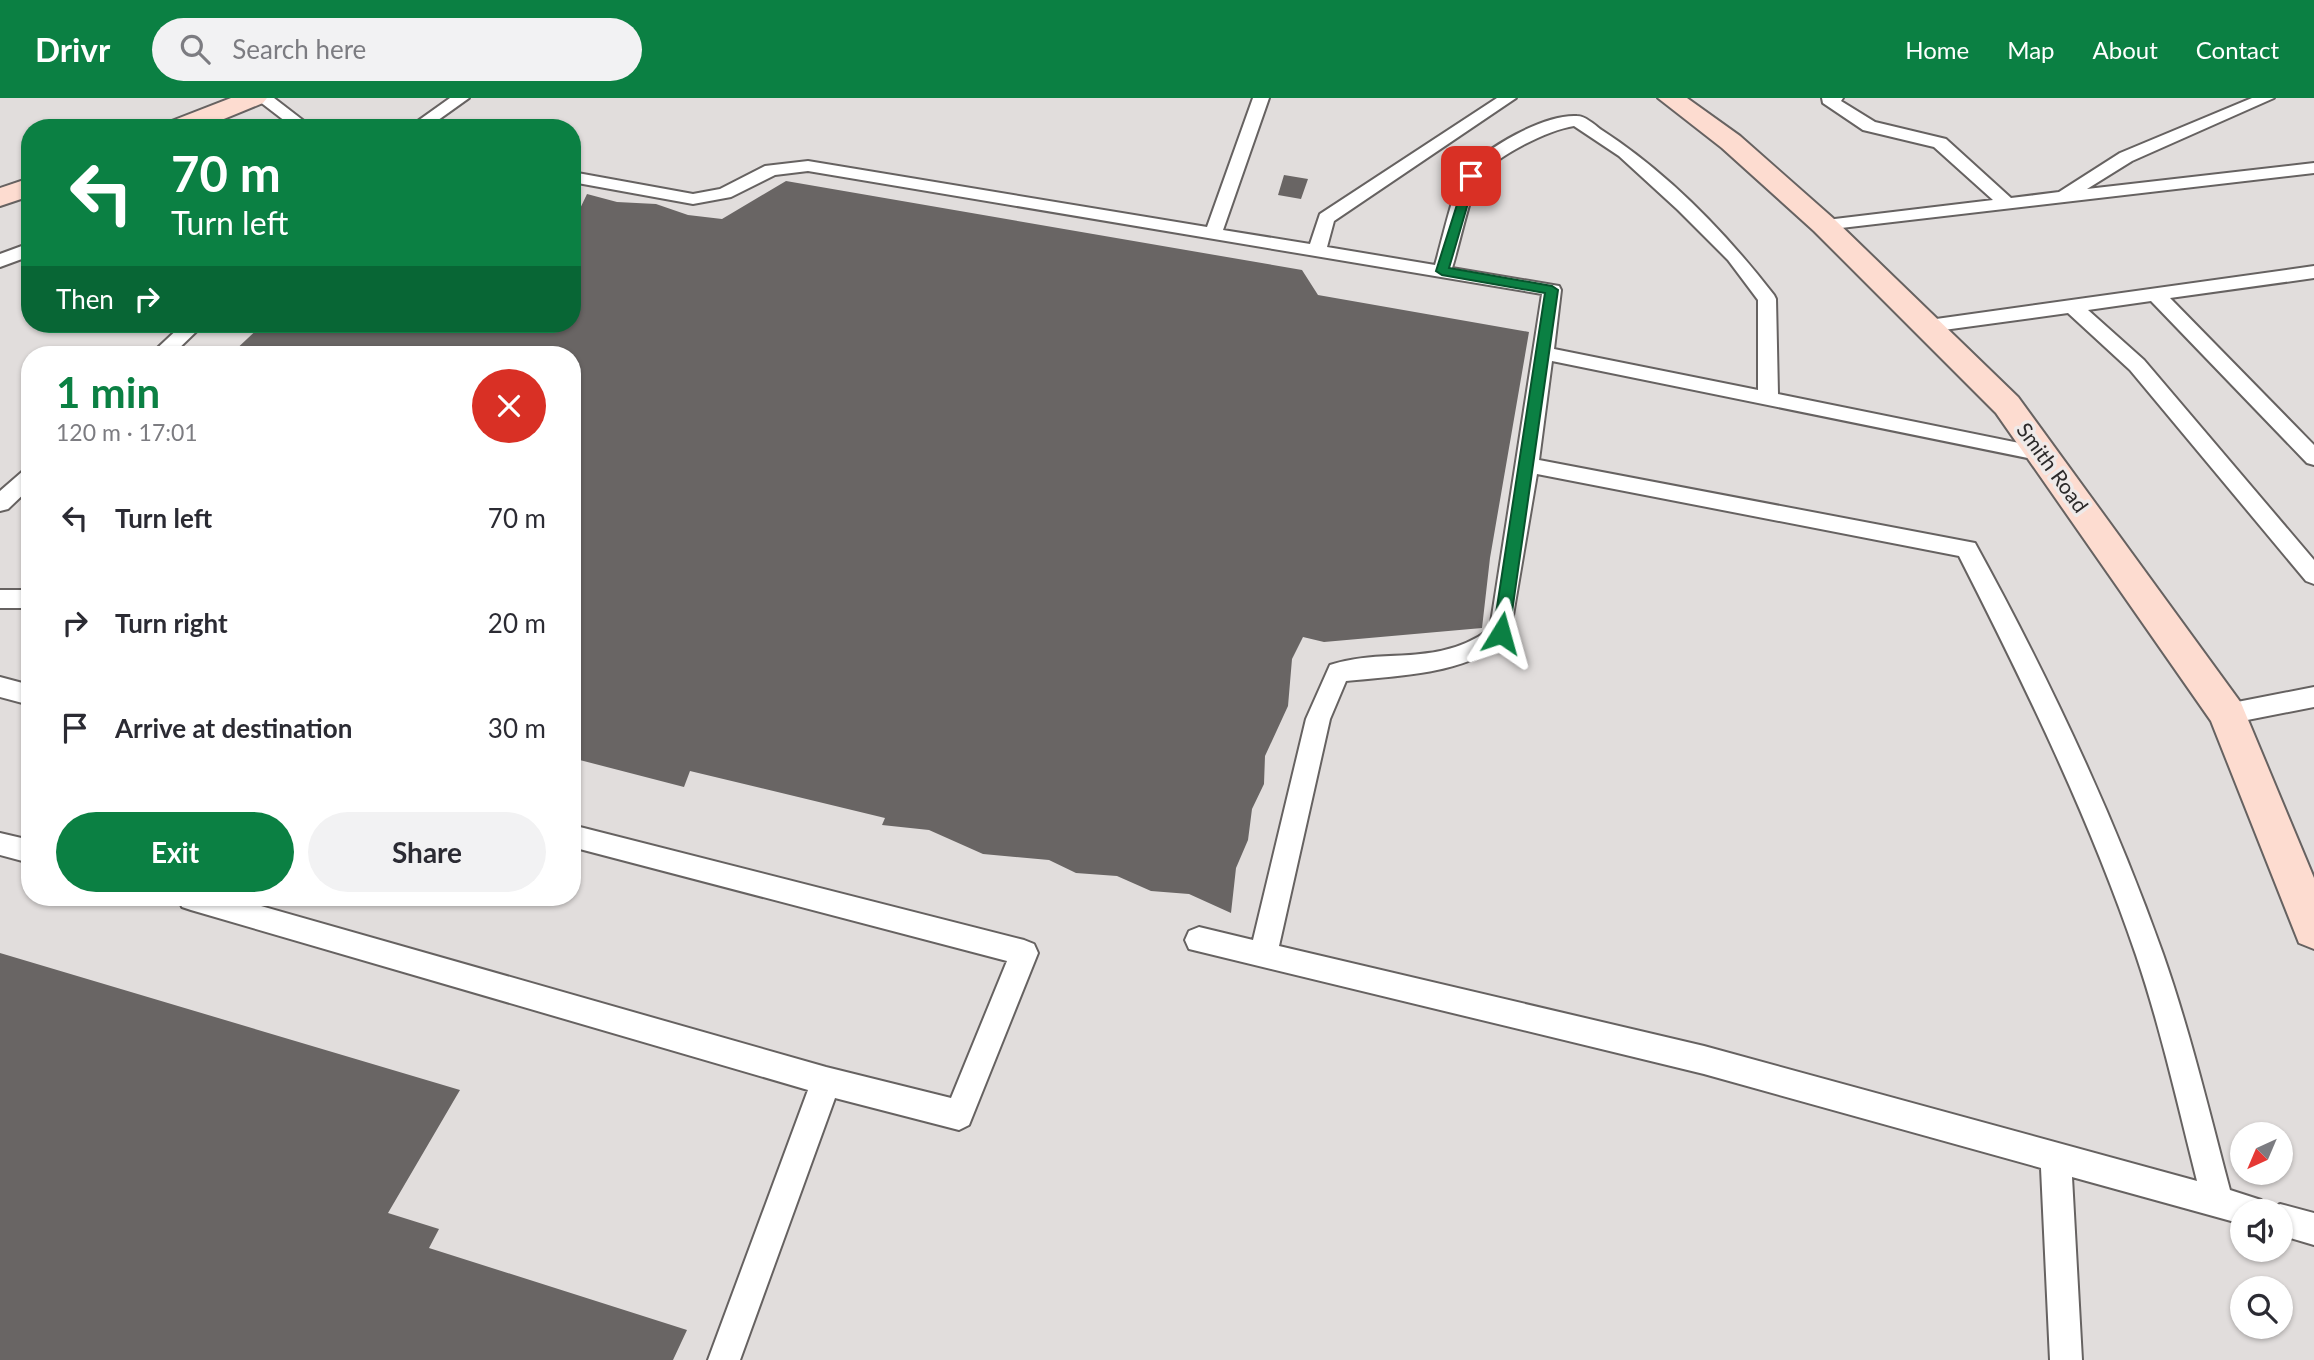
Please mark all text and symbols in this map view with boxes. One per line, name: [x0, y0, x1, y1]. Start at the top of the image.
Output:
search box: [152, 18, 642, 81]
text: Drivr: [35, 29, 110, 69]
icon: search: [176, 30, 214, 68]
text: Search here: [232, 33, 366, 65]
text: Home: [1905, 35, 1969, 64]
text: Map: [2007, 35, 2055, 64]
text: About: [2093, 35, 2158, 64]
text: Contact: [2196, 35, 2279, 64]
text: 70 m: [171, 144, 281, 202]
pin: [1441, 146, 1501, 206]
icon: left: [56, 147, 147, 238]
icon: arrive: [1452, 157, 1490, 195]
text: Turn left: [171, 203, 288, 242]
icon: right: [128, 280, 166, 318]
text: Then: [56, 283, 114, 315]
text: 1 min: [56, 367, 160, 417]
button: close: [472, 369, 546, 443]
street label: Smith Road: [2012, 417, 2094, 517]
text: 120 m · 17:01: [56, 418, 198, 446]
icon: left: [56, 499, 94, 537]
text: Turn left: [115, 502, 212, 534]
text: 70 m: [488, 502, 546, 534]
position arrow: [1464, 596, 1538, 670]
icon: right: [56, 604, 94, 642]
text: Turn right: [115, 607, 228, 639]
text: 20 m: [488, 607, 546, 639]
icon: arrive: [56, 709, 94, 747]
text: Arrive at destination: [115, 712, 352, 744]
text: 30 m: [488, 712, 546, 744]
button: Exit: [56, 812, 294, 892]
button: Share: [308, 812, 546, 892]
north arrow: [2230, 1122, 2292, 1185]
map controls: [2230, 1122, 2293, 1339]
button: sound: [2230, 1199, 2293, 1262]
button: search: [2230, 1276, 2293, 1339]

